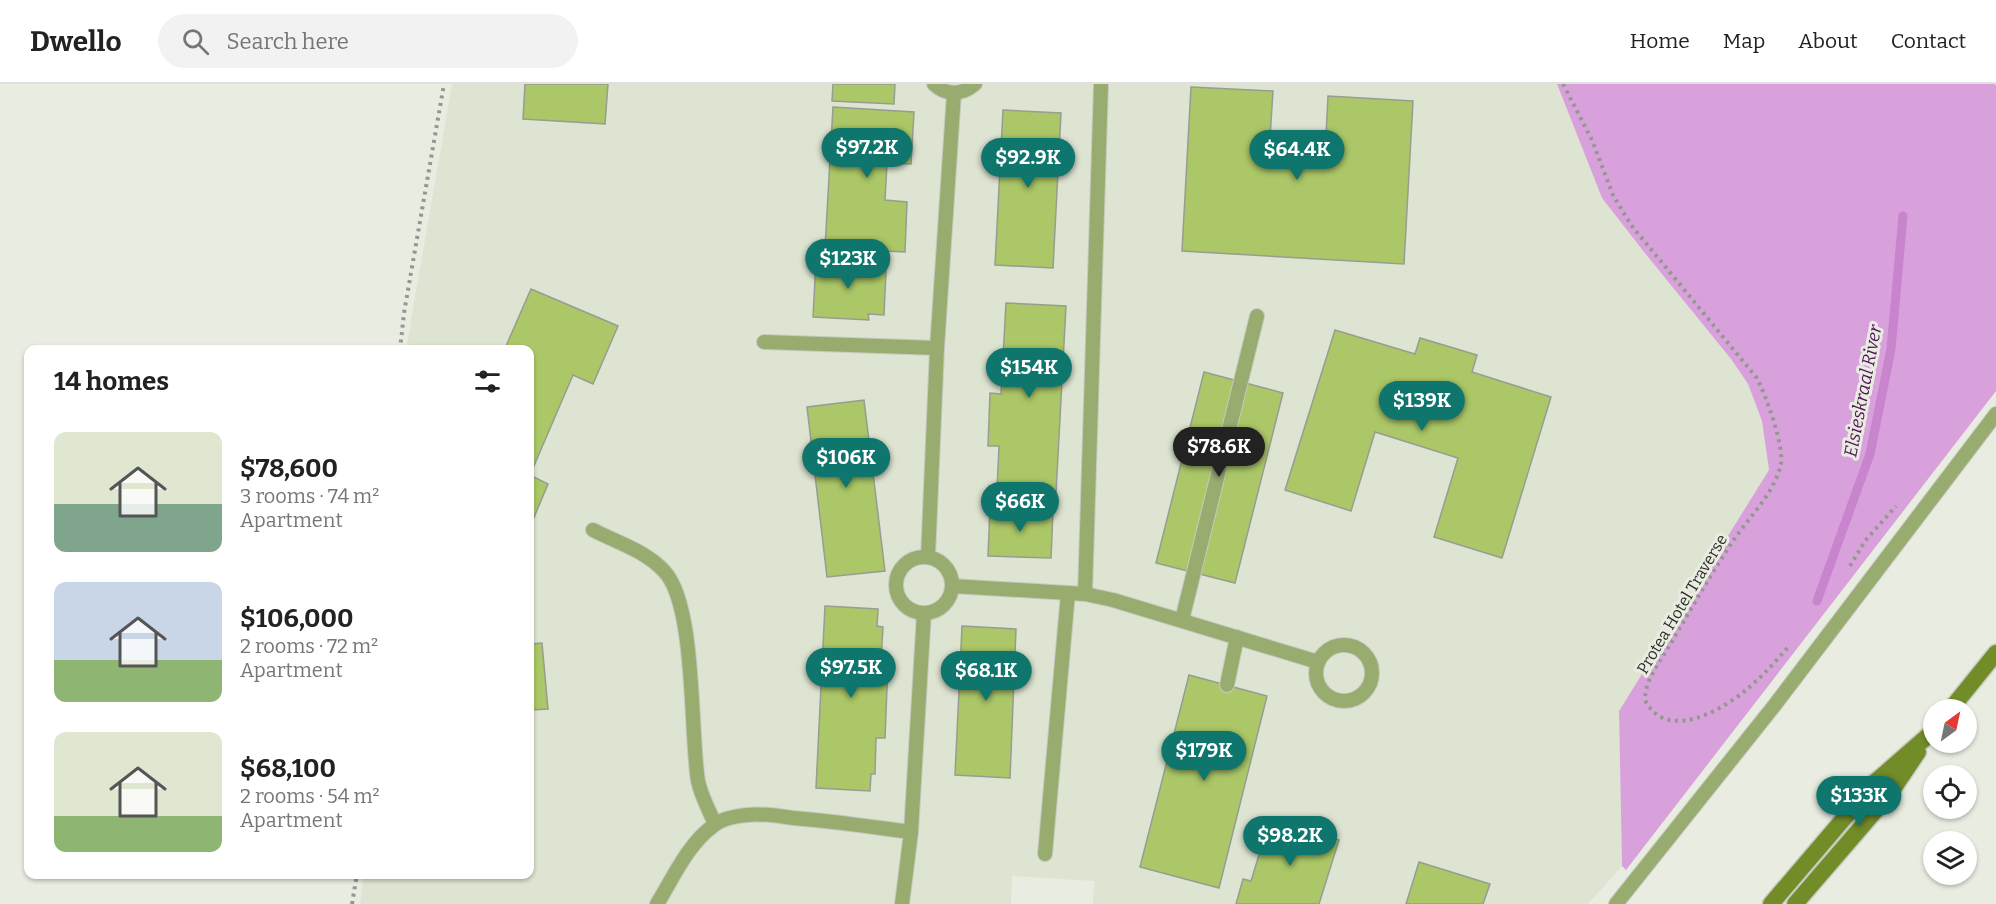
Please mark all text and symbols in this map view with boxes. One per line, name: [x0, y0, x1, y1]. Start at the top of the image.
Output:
search box: [158, 14, 578, 68]
text: Dwello: [30, 25, 122, 58]
icon: search: [179, 25, 212, 58]
text: Search here: [227, 28, 349, 55]
text: Home: [1630, 28, 1690, 54]
text: Map: [1723, 28, 1765, 54]
text: About: [1798, 28, 1858, 54]
text: Contact: [1891, 28, 1966, 54]
pin: $97.2K: [818, 128, 916, 179]
pin: $64.4K: [1248, 130, 1346, 181]
text: $97.2K: [836, 135, 898, 159]
text: $64.4K: [1263, 137, 1331, 161]
pin: $92.9K: [979, 138, 1077, 189]
text: $92.9K: [995, 145, 1061, 169]
pin: $123K: [806, 239, 890, 290]
text: $123K: [819, 246, 877, 270]
water label: Elsieskraal River: [1839, 322, 1887, 459]
pin: $154K: [987, 348, 1071, 399]
text: $154K: [1000, 355, 1058, 379]
icon: filters: [471, 365, 504, 398]
text: 14 homes: [54, 366, 169, 397]
pin: $139K: [1380, 381, 1464, 432]
text: $139K: [1393, 388, 1451, 412]
pin: $78.6K: [1170, 427, 1268, 478]
text: $78.6K: [1187, 434, 1251, 458]
pin: $106K: [804, 438, 888, 489]
text: $106K: [816, 445, 876, 469]
text: $78,600: [240, 453, 338, 484]
icon: home: [102, 456, 174, 528]
pin: $66K: [984, 482, 1056, 533]
text: 3 rooms · 74 m²: [240, 484, 379, 508]
text: $66K: [995, 489, 1045, 513]
text: Apartment: [240, 508, 343, 532]
street label: Protea Hotel Traverse: [1633, 531, 1731, 677]
text: $106,000: [240, 603, 354, 634]
icon: home: [102, 606, 174, 678]
text: 2 rooms · 72 m²: [240, 634, 378, 658]
pin: $97.5K: [802, 648, 900, 699]
pin: $68.1K: [937, 651, 1035, 702]
text: $97.5K: [820, 655, 882, 679]
text: Apartment: [240, 658, 343, 682]
text: $68.1K: [955, 658, 1017, 682]
north arrow: [1923, 699, 1977, 753]
map controls: [1923, 699, 1977, 885]
pin: $179K: [1162, 731, 1246, 782]
text: $179K: [1175, 738, 1233, 762]
text: $68,100: [240, 753, 336, 784]
icon: home: [102, 756, 174, 828]
button: locate: [1923, 765, 1977, 819]
pin: $133K: [1817, 776, 1901, 827]
text: $133K: [1830, 783, 1888, 807]
text: 2 rooms · 54 m²: [240, 784, 380, 808]
text: Apartment: [240, 808, 343, 832]
pin: $98.2K: [1241, 816, 1339, 867]
text: $98.2K: [1257, 823, 1323, 847]
button: layers: [1923, 831, 1977, 885]

